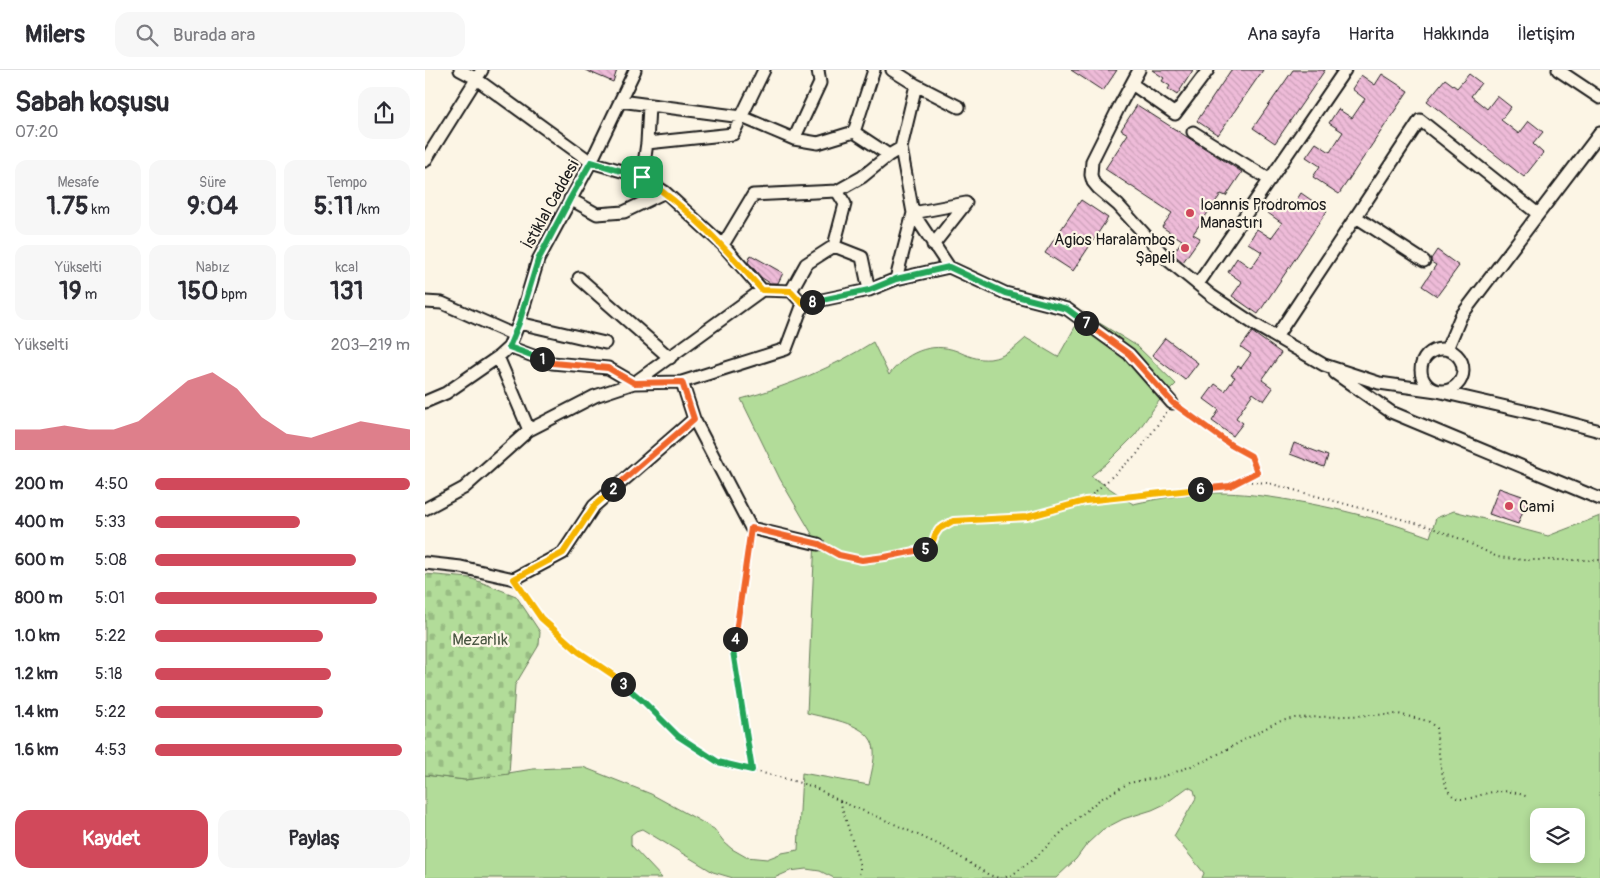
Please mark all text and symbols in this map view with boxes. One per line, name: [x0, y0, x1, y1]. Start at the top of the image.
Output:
search box: [115, 12, 465, 57]
text: Milers: [25, 20, 85, 49]
icon: search: [133, 21, 161, 49]
text: Burada ara: [173, 23, 255, 47]
text: Ana sayfa: [1247, 23, 1320, 46]
text: Harita: [1348, 23, 1394, 46]
text: Hakkında: [1422, 23, 1489, 46]
text: İletişim: [1517, 23, 1575, 46]
text: Sabah koşusu: [15, 85, 170, 120]
button: share: [358, 87, 410, 139]
text: 07:20: [15, 122, 59, 142]
street label: İstiklal Caddesi: [518, 156, 584, 253]
pin: [621, 156, 663, 198]
icon: arrive: [628, 163, 656, 191]
text: Mesafe: [57, 174, 99, 191]
text: Süre: [199, 174, 226, 191]
text: Tempo: [327, 174, 367, 191]
text: 1.75: [46, 191, 89, 222]
text: 9:04: [187, 191, 238, 222]
text: 5:11: [314, 191, 354, 222]
place label: Ioannis Prodromos Manastırı: [1200, 195, 1326, 233]
text: km: [89, 201, 110, 218]
text: /km: [354, 201, 380, 218]
marker: Ioannis Prodromos Manastırı: [1184, 207, 1196, 219]
place label: Agios Haralambos Şapeli: [1054, 230, 1175, 268]
marker: Agios Haralambos Şapeli: [1179, 242, 1191, 254]
text: Yükselti: [55, 259, 101, 276]
text: Nabız: [196, 259, 229, 276]
text: kcal: [335, 259, 358, 276]
text: 19: [59, 276, 82, 307]
text: 150: [178, 276, 218, 307]
text: 131: [330, 276, 364, 307]
text: m: [82, 286, 97, 303]
text: bpm: [218, 286, 247, 303]
pin: 8: [799, 290, 825, 314]
text: 8: [809, 294, 816, 311]
pin: 7: [1073, 310, 1099, 336]
text: 7: [1083, 315, 1090, 332]
text: Yükselti: [15, 335, 68, 355]
text: 203–219 m: [331, 335, 410, 355]
pin: 1: [529, 346, 555, 372]
text: 1: [540, 351, 545, 368]
text: 200 m: [15, 474, 63, 494]
text: 4:50: [95, 474, 128, 494]
pin: 2: [601, 476, 625, 502]
pin: 6: [1187, 476, 1213, 502]
text: 2: [610, 481, 617, 498]
text: 6: [1196, 481, 1205, 498]
place label: Cami: [1519, 497, 1555, 517]
marker: Cami: [1503, 500, 1515, 512]
text: 400 m: [15, 512, 64, 532]
text: 5:33: [95, 512, 126, 532]
pin: 5: [913, 536, 937, 562]
text: 5: [922, 541, 929, 558]
text: 600 m: [15, 550, 64, 570]
text: 5:08: [95, 550, 127, 570]
text: 800 m: [15, 588, 63, 608]
text: 5:01: [95, 588, 125, 608]
text: 1.0 km: [15, 626, 60, 646]
text: 5:22: [95, 626, 126, 646]
pin: 4: [723, 626, 747, 652]
park label: Mezarlık: [452, 630, 508, 650]
text: 4: [731, 631, 740, 648]
text: 1.2 km: [15, 664, 58, 684]
text: 5:18: [95, 664, 122, 684]
pin: 3: [611, 672, 635, 696]
text: 3: [620, 676, 627, 693]
text: 1.4 km: [15, 702, 58, 722]
text: 5:22: [95, 702, 126, 722]
text: 1.6 km: [15, 740, 58, 760]
text: 4:53: [95, 740, 126, 760]
map controls: [1530, 808, 1585, 863]
button: layers: [1530, 808, 1585, 863]
button: Kaydet: [15, 810, 208, 868]
button: Paylaş: [218, 810, 410, 868]

